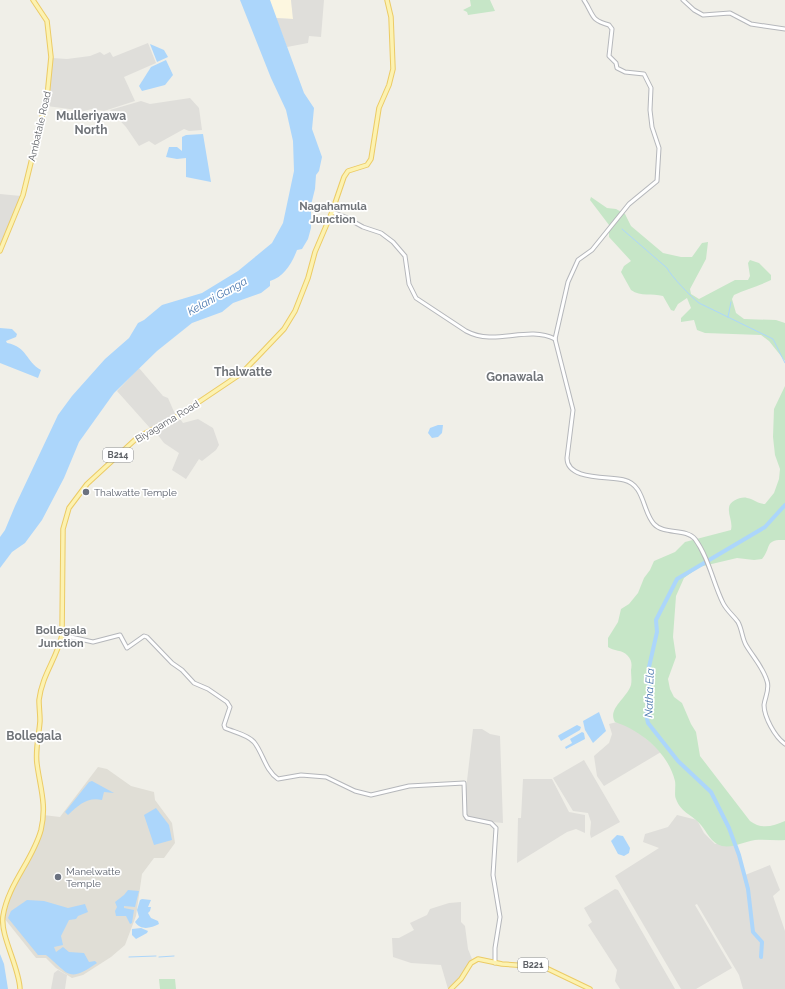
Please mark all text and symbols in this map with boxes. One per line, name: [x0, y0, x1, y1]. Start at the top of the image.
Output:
street label: Ambatale Road: [26, 90, 53, 162]
district label: Mulleriyawa North: [56, 109, 126, 137]
district label: Nagahamula Junction: [299, 200, 367, 226]
water label: Kelani Ganga: [185, 274, 250, 318]
district label: Thalwatte: [214, 365, 272, 379]
district label: Gonawala: [486, 370, 544, 384]
street label: Biyagama Road: [133, 398, 201, 445]
road number: B214: [103, 448, 133, 462]
marker: Thalwatte Temple: [81, 487, 91, 497]
place label: Thalwatte Temple: [94, 487, 177, 498]
district label: Bollegala Junction: [36, 624, 86, 650]
water label: Natha Ela: [642, 668, 657, 718]
district label: Bollegala: [6, 729, 62, 743]
place label: Manelwatte Temple: [66, 866, 120, 889]
marker: Manelwatte Temple: [53, 872, 63, 882]
road number: B221: [518, 958, 548, 972]

